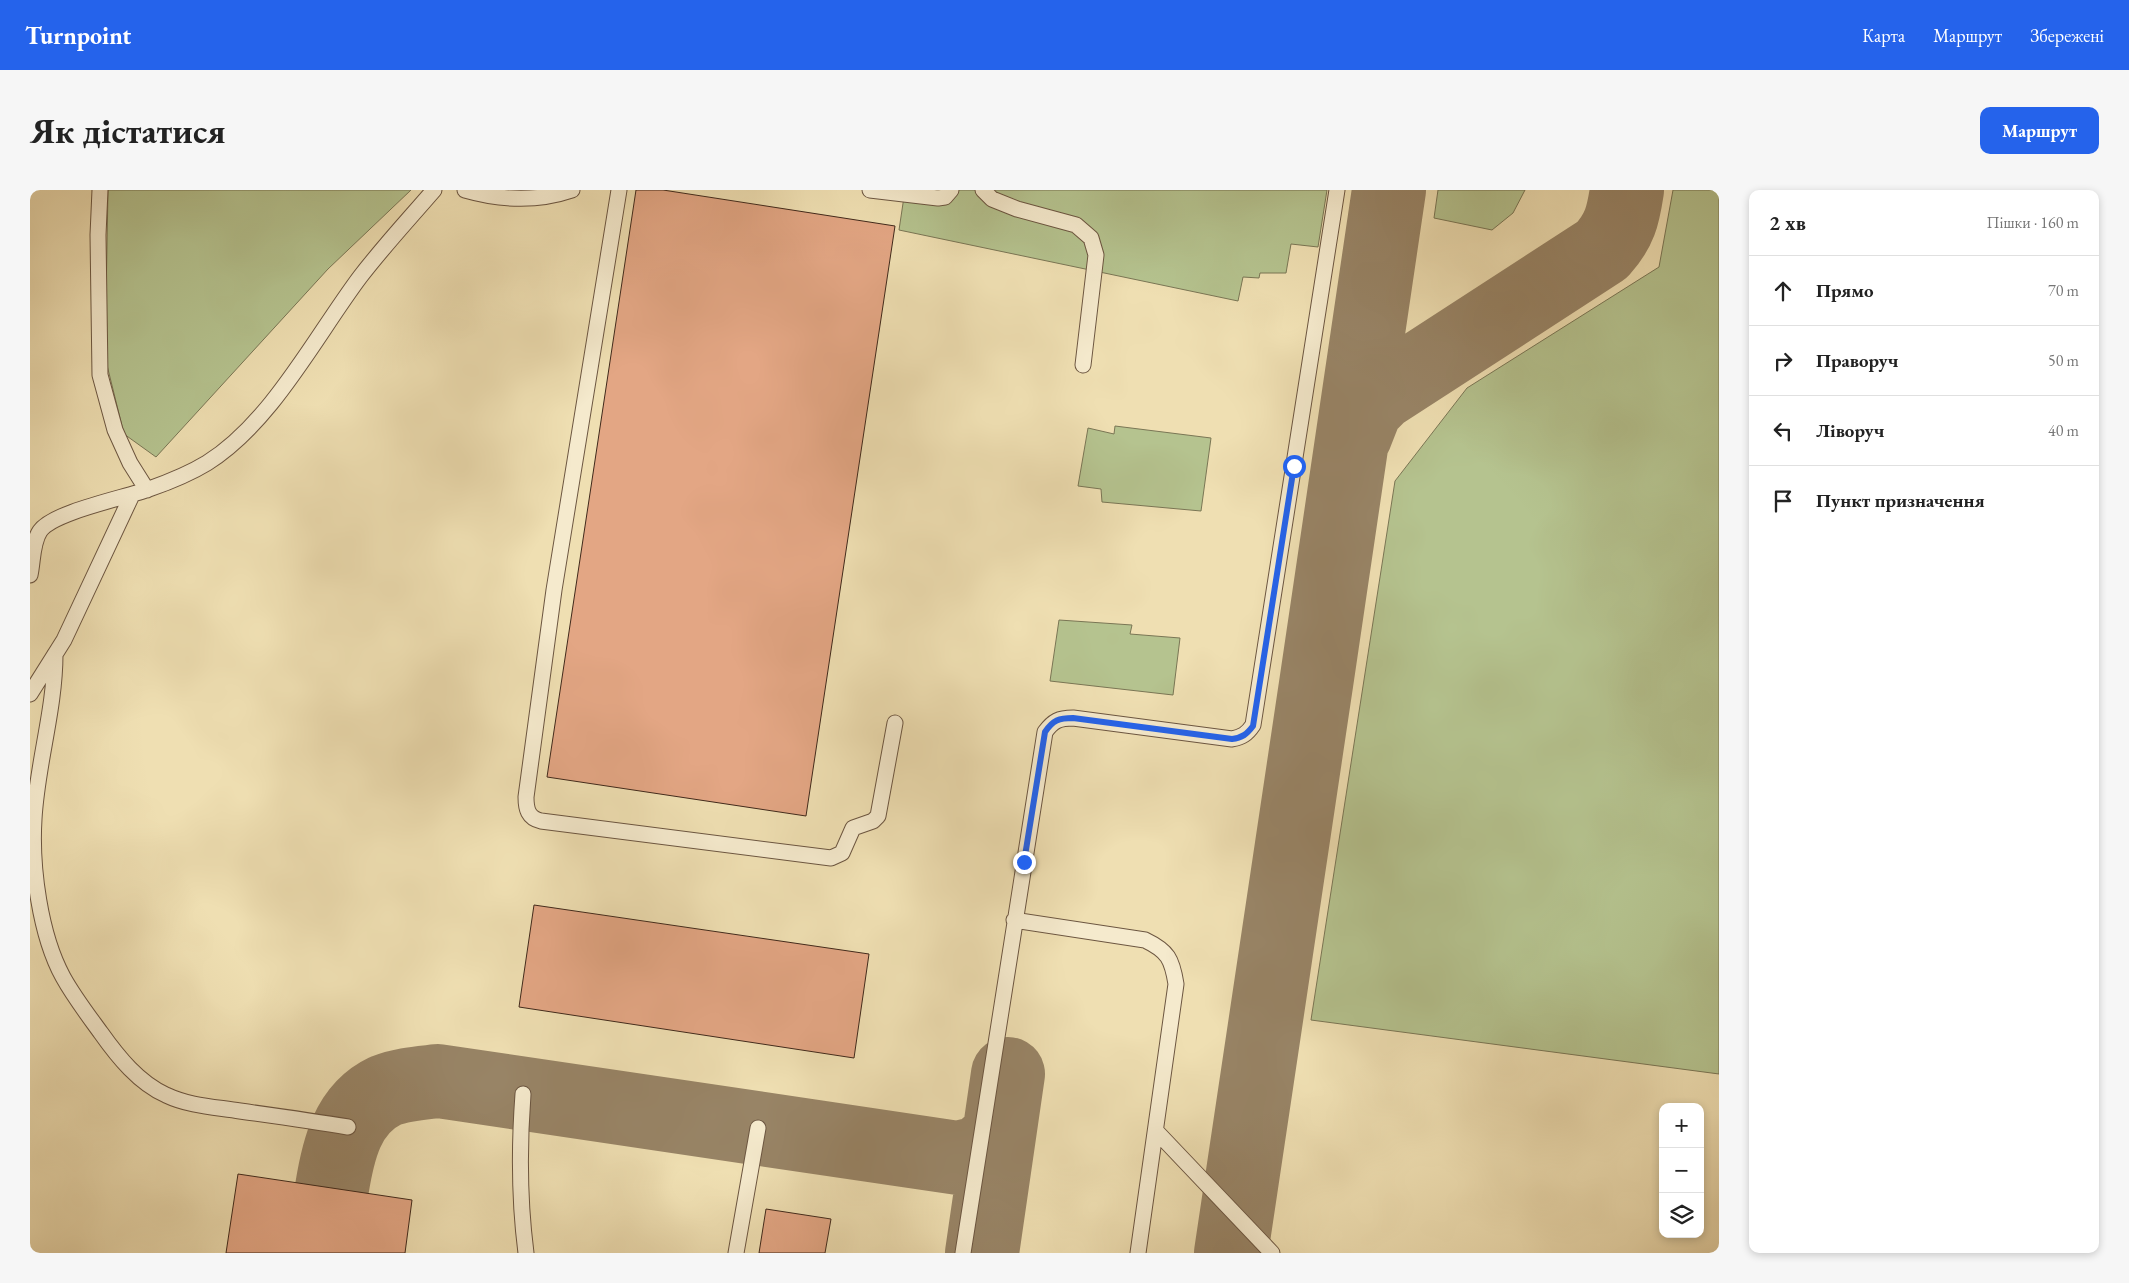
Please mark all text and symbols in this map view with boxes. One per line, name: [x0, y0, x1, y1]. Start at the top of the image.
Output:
text: Turnpoint: [25, 20, 131, 51]
text: Карта: [1862, 24, 1905, 47]
text: Маршрут: [1933, 24, 2002, 47]
text: Збережені: [2030, 24, 2104, 47]
button: Маршрут: [1980, 107, 2099, 154]
text: Як дістатися: [30, 108, 225, 153]
text: 2 хв: [1769, 209, 1806, 236]
text: Пішки · 160 m: [1986, 212, 2079, 233]
icon: ahead: [1769, 277, 1797, 305]
text: Прямо: [1816, 278, 1874, 303]
text: 70 m: [2048, 280, 2079, 301]
icon: right: [1769, 347, 1797, 375]
text: Праворуч: [1816, 348, 1898, 373]
text: 50 m: [2048, 350, 2079, 371]
icon: left: [1769, 417, 1797, 445]
text: Ліворуч: [1816, 418, 1884, 443]
text: 40 m: [2048, 420, 2079, 441]
route start: [1283, 455, 1306, 478]
icon: arrive: [1769, 487, 1797, 515]
text: Пункт призначення: [1816, 488, 1985, 513]
route end: [1013, 851, 1036, 874]
map controls: [1659, 1103, 1704, 1238]
button: +: [1659, 1103, 1704, 1148]
button: −: [1659, 1148, 1704, 1193]
button: layers: [1659, 1193, 1704, 1238]

